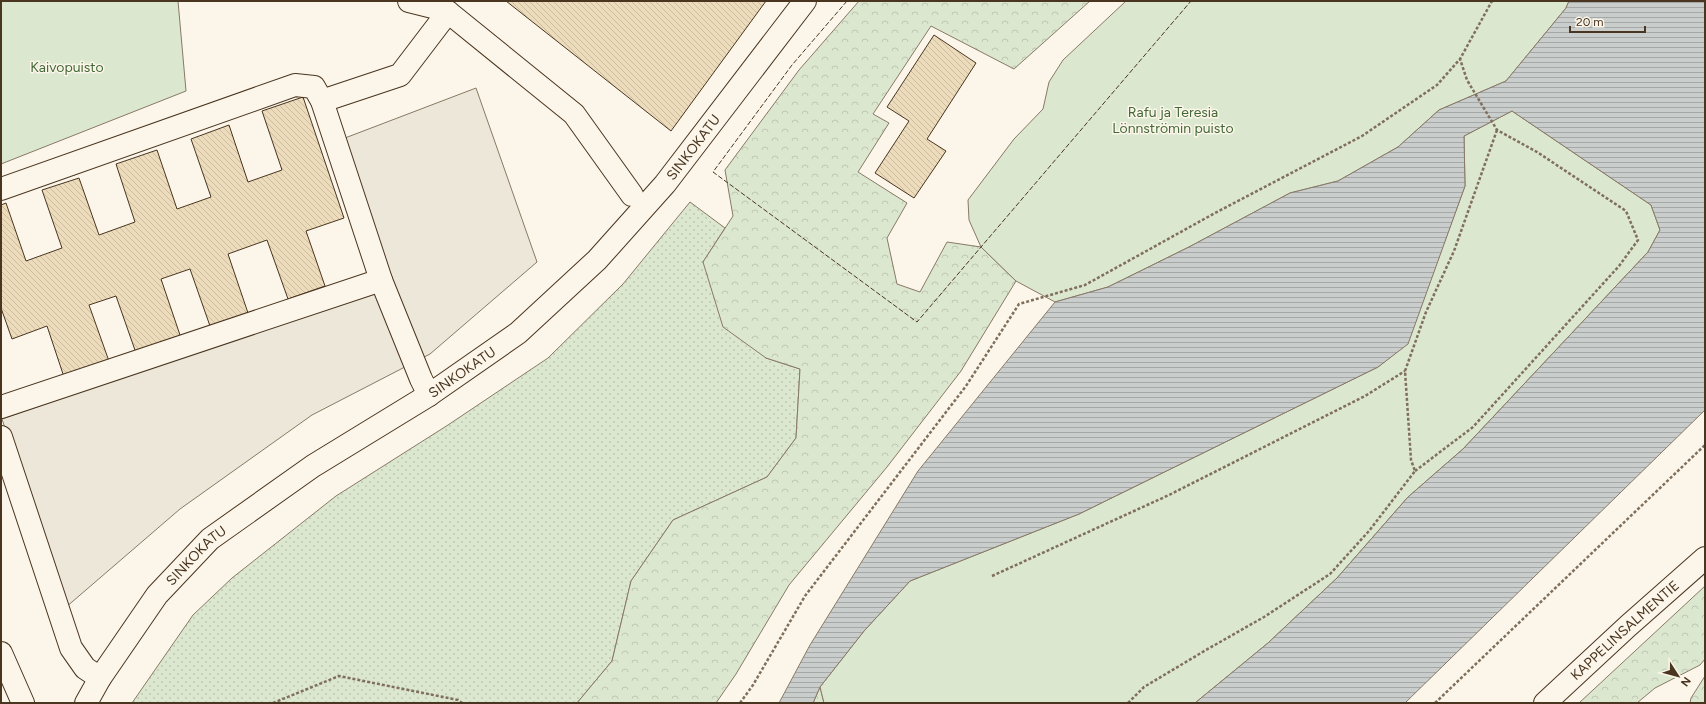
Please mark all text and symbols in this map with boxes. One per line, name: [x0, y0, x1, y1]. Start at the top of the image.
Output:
scale bar: [1570, 8, 1645, 34]
text: 20 m: [1576, 15, 1604, 29]
park label: Kaivopuisto: [30, 59, 104, 76]
park label: Rafu ja Teresia Lönnströmin puisto: [1112, 104, 1234, 137]
street label: SINKOKATU: [663, 111, 724, 183]
street label: SINKOKATU: [425, 343, 499, 401]
street label: SINKOKATU: [162, 522, 229, 589]
street label: KAPPELINSALMENTIE: [1567, 577, 1682, 684]
north arrow: [1658, 656, 1698, 696]
text: N: [1678, 674, 1693, 689]

